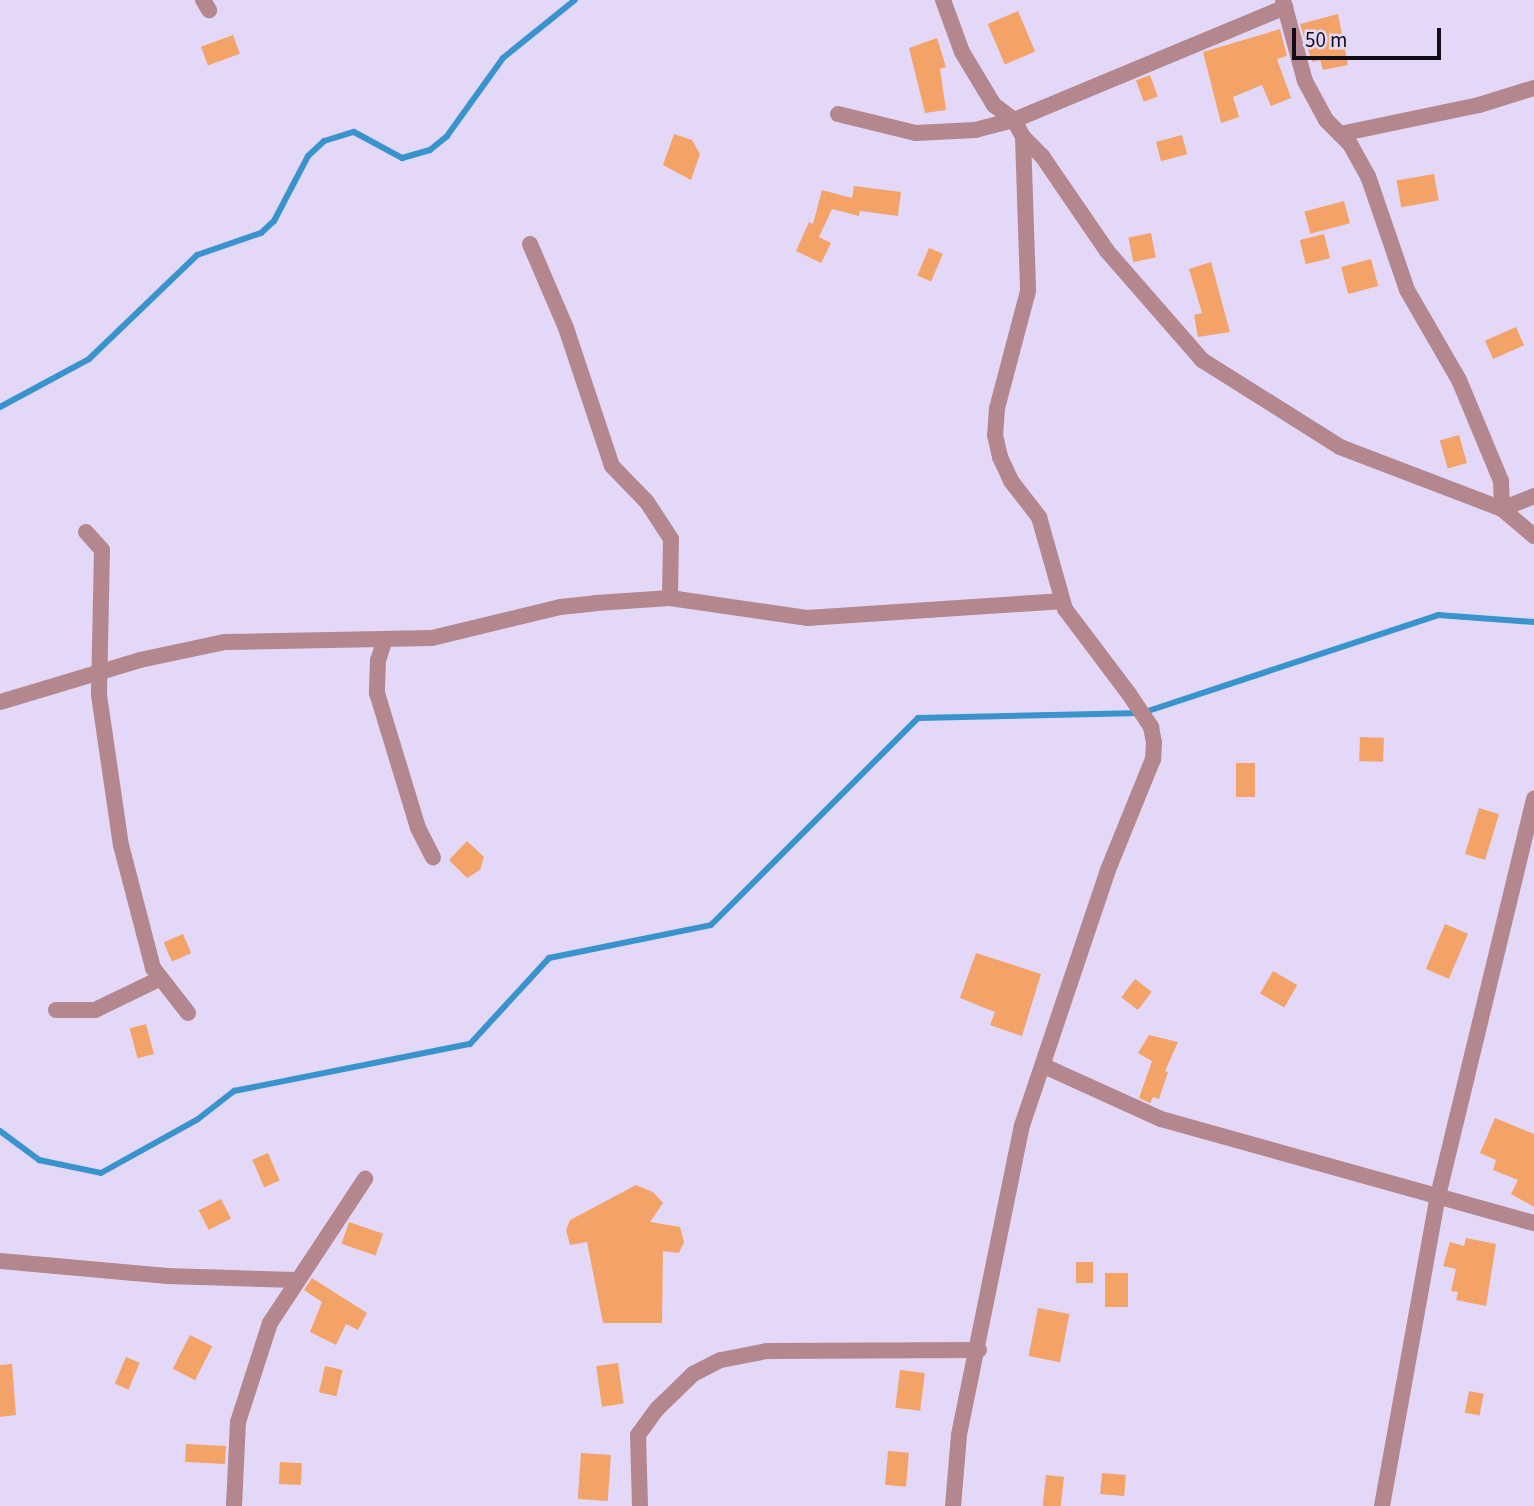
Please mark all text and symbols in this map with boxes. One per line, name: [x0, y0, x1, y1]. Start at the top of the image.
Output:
scale bar: [1296, 14, 1445, 58]
text: 50 m: [1305, 25, 1347, 55]

